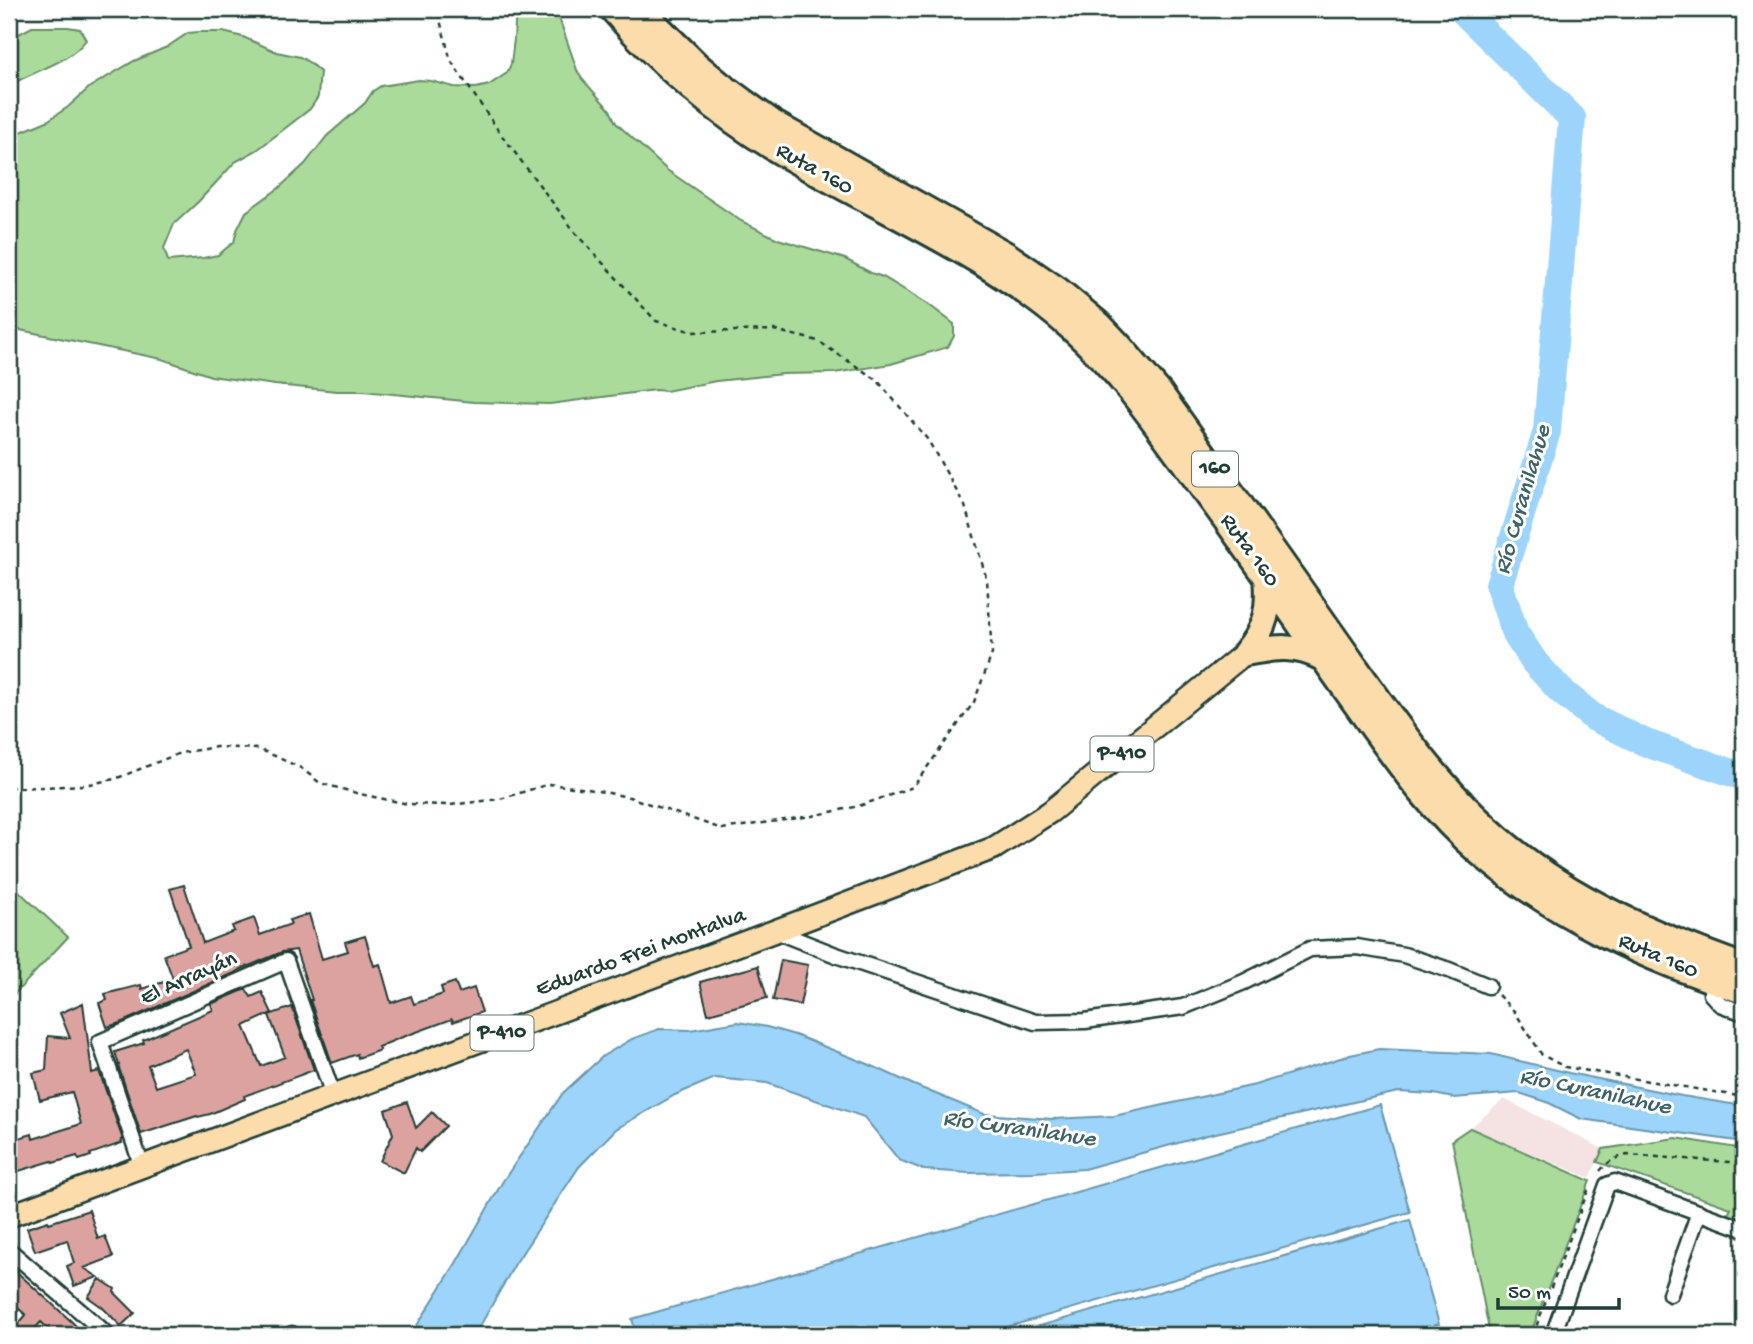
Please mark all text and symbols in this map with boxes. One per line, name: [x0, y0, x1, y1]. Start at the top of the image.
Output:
street label: Ruta 160: [771, 138, 857, 202]
water label: Río Curanilahue: [1489, 421, 1560, 578]
road number: 160: [1192, 452, 1238, 486]
street label: Ruta 160: [1213, 509, 1285, 593]
road number: P-410: [1090, 736, 1154, 772]
street label: Eduardo Frei Montalva: [532, 902, 751, 1004]
street label: Ruta 160: [1614, 928, 1702, 986]
street label: El Arrayán: [137, 946, 241, 1012]
road number: P-410: [470, 1016, 534, 1050]
water label: Río Curanilahue: [1517, 1063, 1675, 1124]
water label: Río Curanilahue: [941, 1105, 1099, 1155]
scale bar: [1498, 1267, 1618, 1311]
text: 50 m: [1508, 1282, 1551, 1307]

